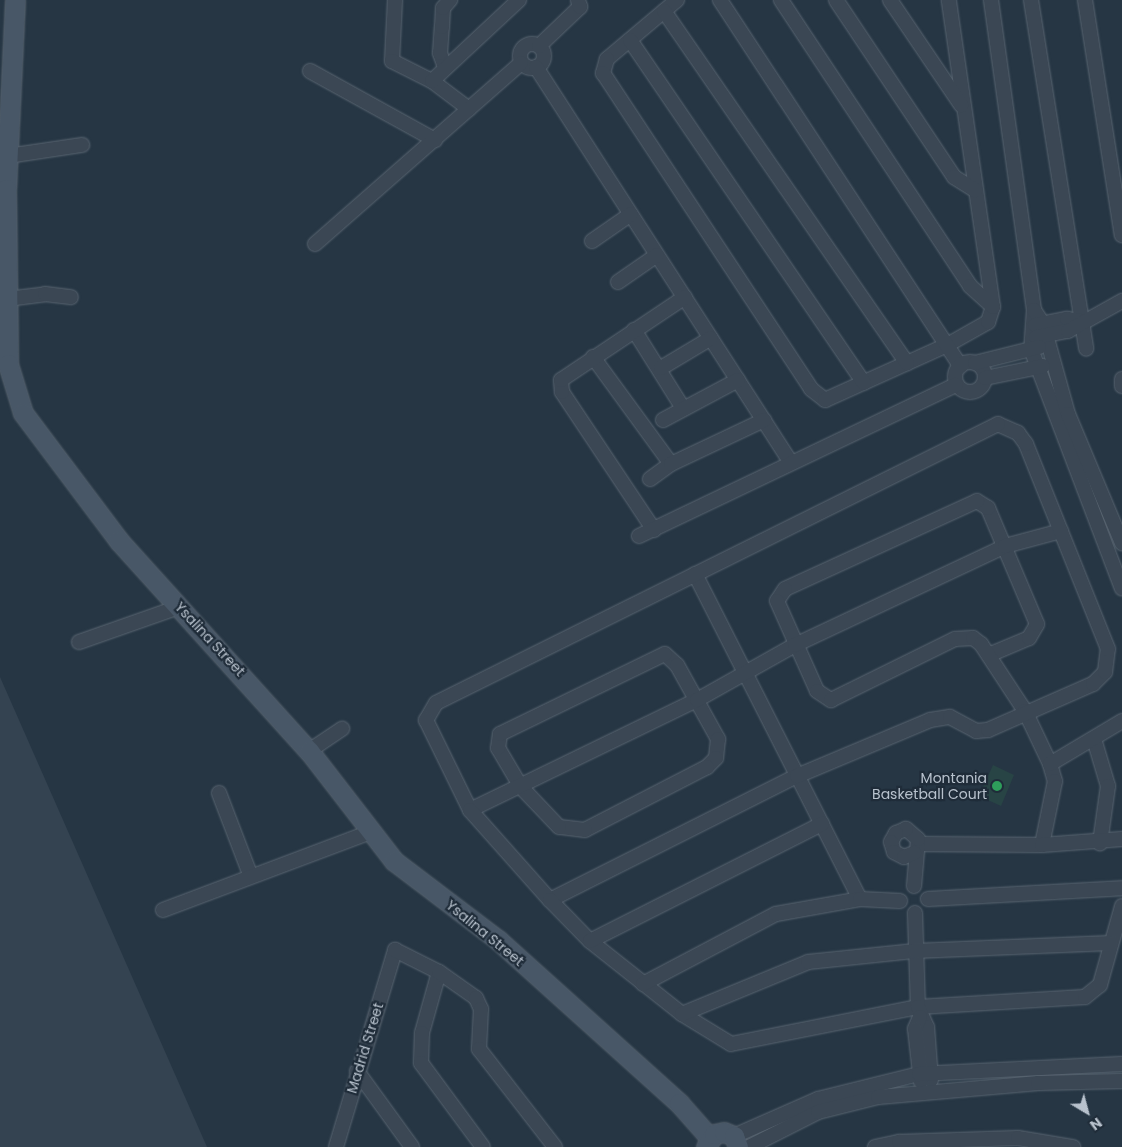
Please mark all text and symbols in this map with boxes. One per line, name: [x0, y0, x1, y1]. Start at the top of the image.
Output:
street label: Ysalina Street: [171, 599, 249, 679]
place label: Montania Basketball Court: [872, 770, 987, 802]
marker: Montania Basketball Court: [991, 780, 1003, 792]
street label: Ysalina Street: [443, 897, 527, 969]
street label: Madrid Street: [343, 1001, 387, 1095]
north arrow: [1062, 1087, 1112, 1137]
text: N: [1086, 1113, 1106, 1135]

